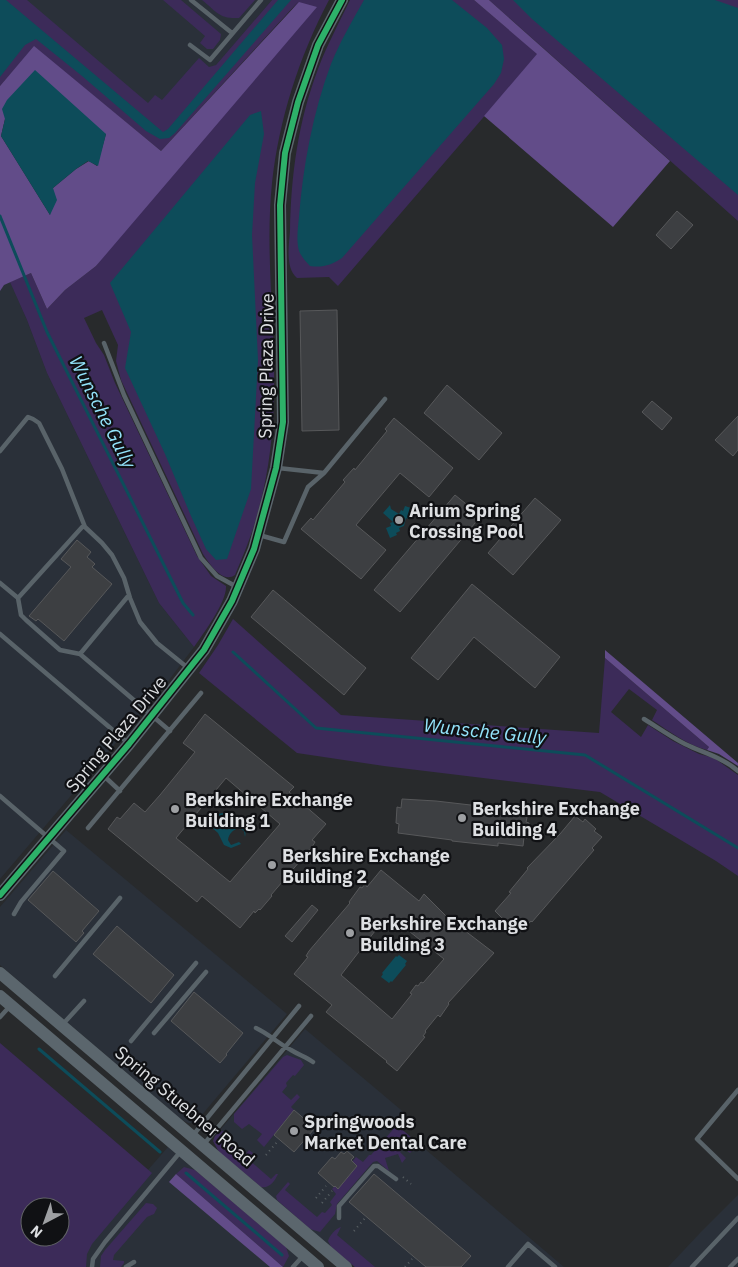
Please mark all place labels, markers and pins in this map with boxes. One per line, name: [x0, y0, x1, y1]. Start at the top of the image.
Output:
place label: Arium Spring Crossing Pool: [409, 499, 524, 543]
marker: Arium Spring Crossing Pool: [393, 514, 405, 526]
place label: Berkshire Exchange Building 1: [185, 788, 353, 832]
place label: Berkshire Exchange Building 4: [472, 797, 640, 841]
marker: Berkshire Exchange Building 1: [169, 803, 181, 815]
marker: Berkshire Exchange Building 4: [456, 812, 468, 824]
place label: Berkshire Exchange Building 2: [282, 844, 450, 888]
marker: Berkshire Exchange Building 2: [266, 859, 278, 871]
place label: Berkshire Exchange Building 3: [360, 912, 528, 956]
marker: Berkshire Exchange Building 3: [344, 927, 356, 939]
place label: Springwoods Market Dental Care: [304, 1110, 467, 1154]
marker: Springwoods Market Dental Care: [288, 1125, 300, 1137]

